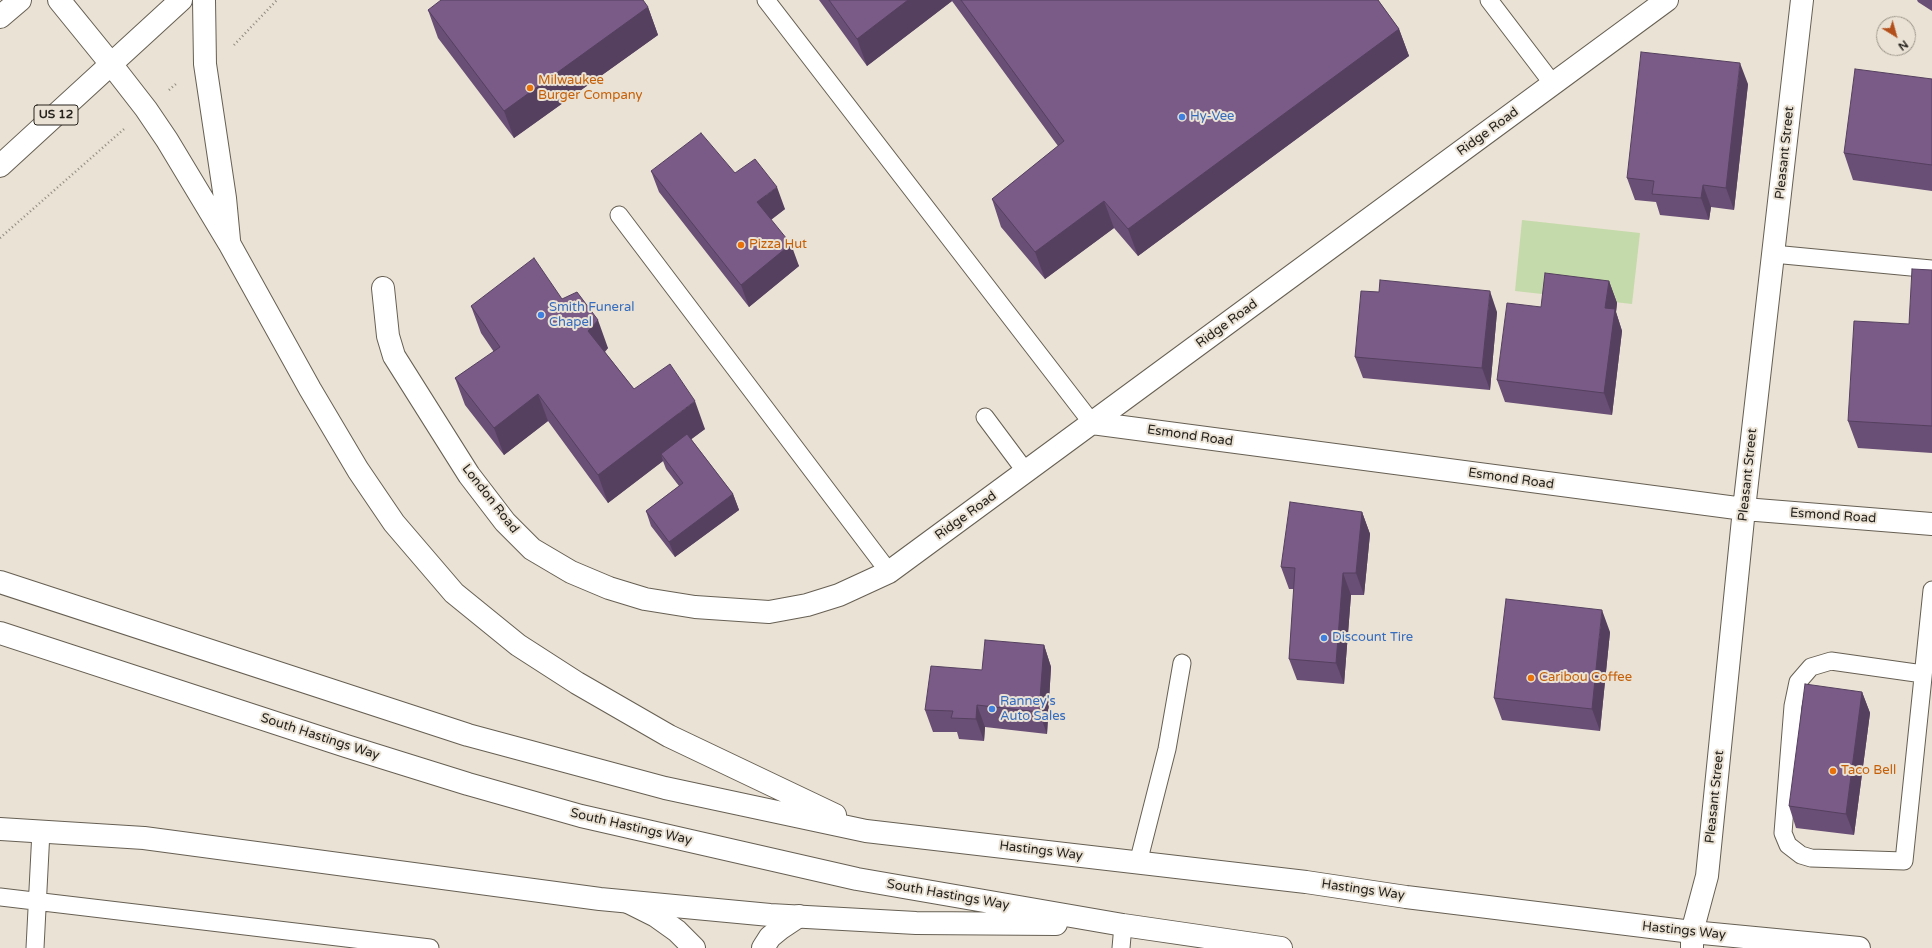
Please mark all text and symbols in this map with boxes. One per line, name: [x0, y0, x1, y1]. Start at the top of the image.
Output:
north arrow: [1876, 16, 1916, 56]
text: N: [1895, 37, 1910, 53]
place label: Milwaukee Burger Company: [538, 73, 642, 104]
marker: Milwaukee Burger Company: [525, 83, 535, 93]
street label: Ridge Road: [1454, 104, 1522, 160]
road number: US 12: [34, 105, 78, 125]
street label: Pleasant Street: [1772, 106, 1798, 200]
place label: Hy-Vee: [1190, 109, 1234, 125]
marker: Hy-Vee: [1177, 112, 1187, 122]
place label: Pizza Hut: [749, 237, 807, 253]
marker: Pizza Hut: [736, 240, 746, 250]
street label: Ridge Road: [1193, 296, 1261, 352]
place label: Smith Funeral Chapel: [549, 300, 635, 331]
marker: Smith Funeral Chapel: [536, 310, 546, 320]
street label: Esmond Road: [1146, 422, 1234, 450]
street label: Pleasant Street: [1735, 428, 1761, 522]
street label: London Road: [458, 461, 522, 537]
street label: Esmond Road: [1467, 465, 1555, 493]
street label: Ridge Road: [932, 488, 1000, 544]
street label: Esmond Road: [1789, 505, 1877, 527]
place label: Discount Tire: [1332, 630, 1413, 646]
marker: Discount Tire: [1319, 633, 1329, 643]
place label: Caribou Coffee: [1539, 670, 1632, 686]
marker: Caribou Coffee: [1526, 673, 1536, 683]
place label: Ranney's Auto Sales: [1000, 694, 1066, 725]
marker: Ranney's Auto Sales: [987, 704, 997, 714]
street label: South Hastings Way: [259, 710, 381, 764]
street label: Pleasant Street: [1702, 750, 1728, 844]
place label: Taco Bell: [1841, 763, 1896, 779]
marker: Taco Bell: [1828, 766, 1838, 776]
street label: South Hastings Way: [569, 805, 693, 849]
street label: Hastings Way: [998, 838, 1084, 864]
street label: Hastings Way: [1320, 876, 1406, 904]
street label: South Hastings Way: [886, 877, 1010, 913]
street label: Hastings Way: [1641, 919, 1727, 943]

